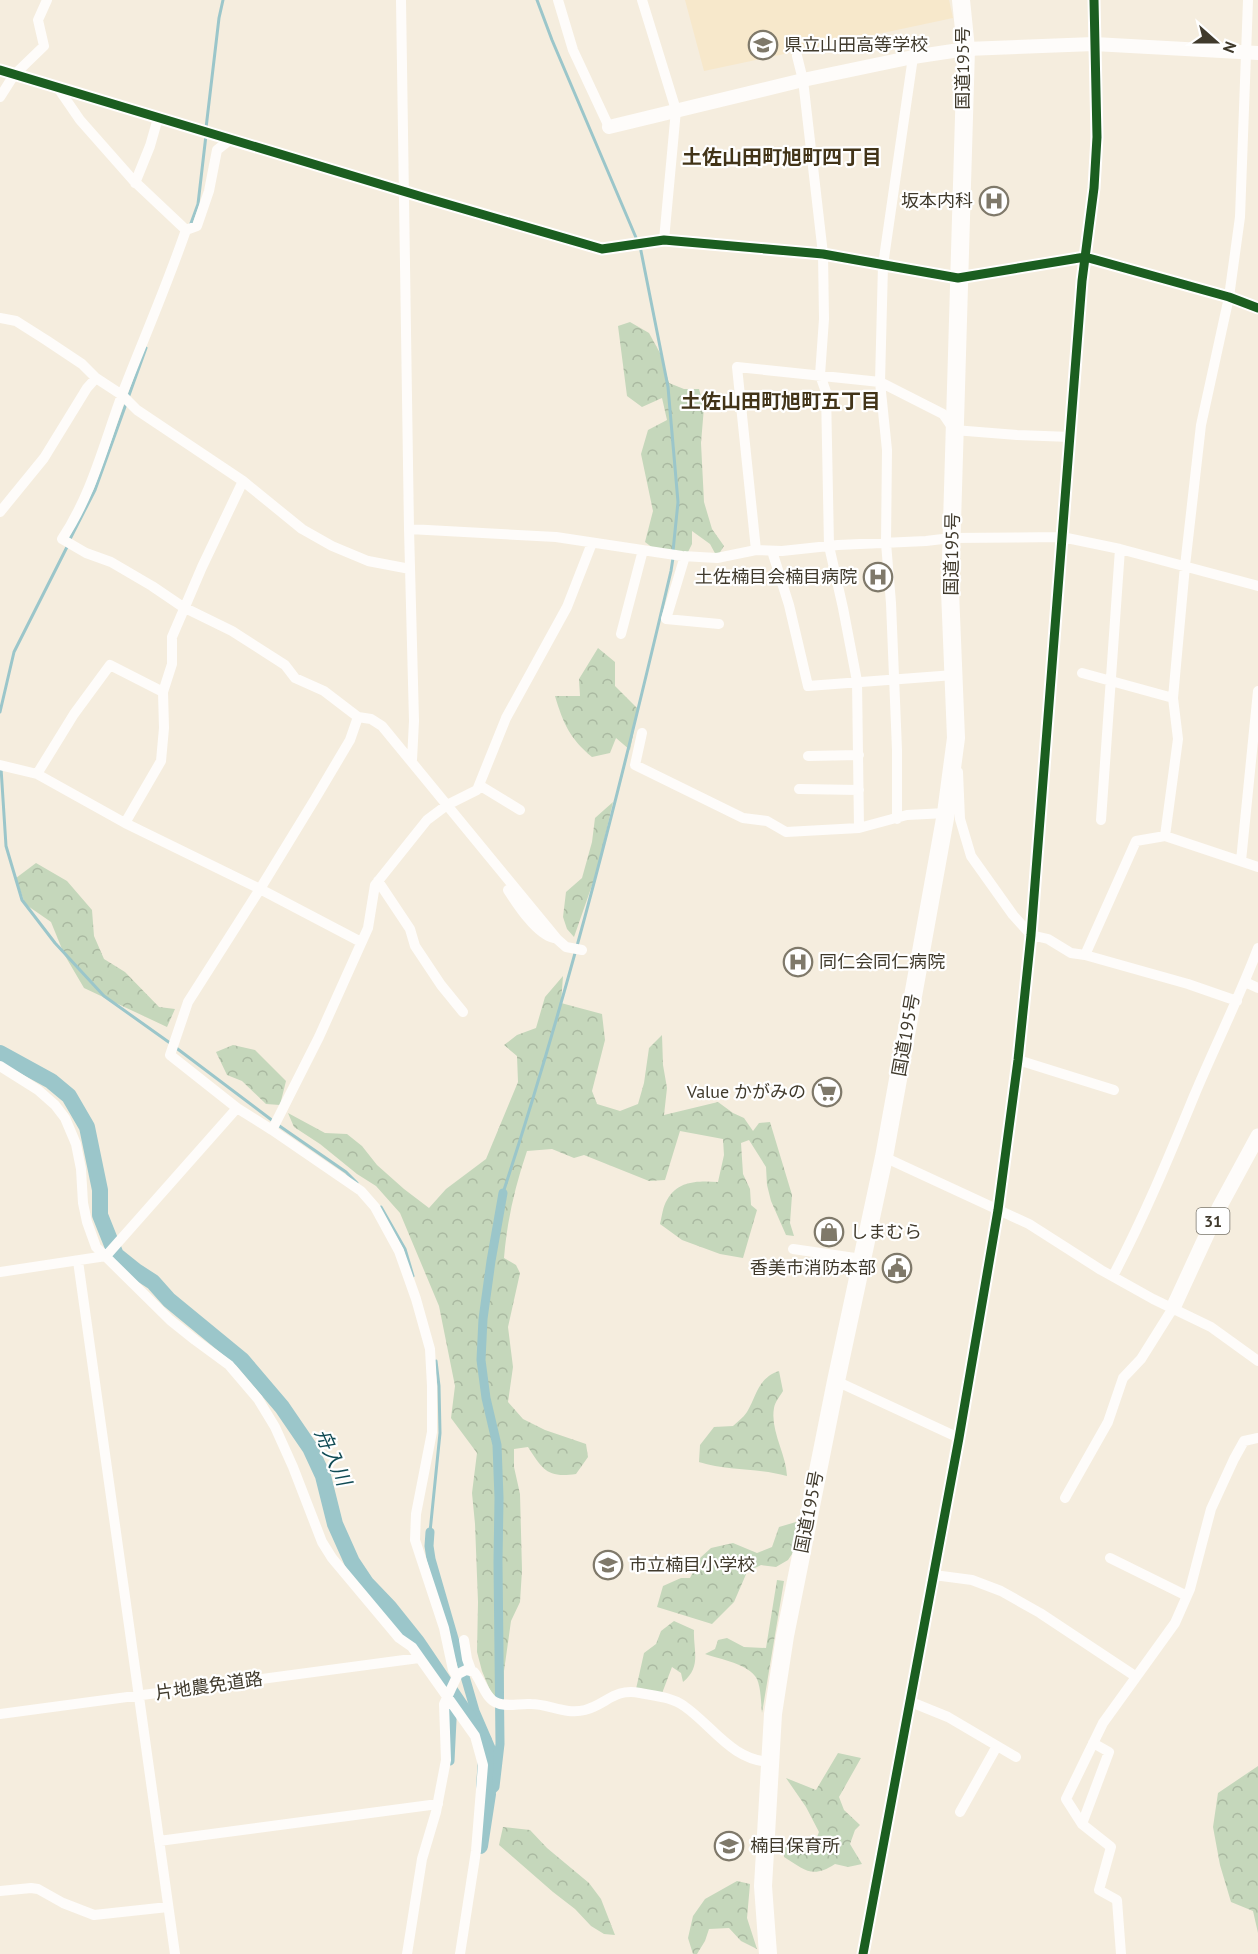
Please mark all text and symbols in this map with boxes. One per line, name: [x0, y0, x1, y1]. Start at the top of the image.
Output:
north arrow: [1186, 12, 1246, 72]
street label: 国道195号: [951, 26, 974, 110]
school or university icon: 県立山田高等学校: [747, 29, 779, 61]
place label: 県立山田高等学校: [784, 33, 928, 56]
text: N: [1219, 39, 1241, 56]
district label: 土佐山田町旭町四丁目: [682, 144, 882, 170]
hospital icon: 坂本内科: [978, 185, 1010, 217]
place label: 坂本内科: [901, 189, 973, 212]
district label: 土佐山田町旭町五丁目: [681, 388, 881, 414]
street label: 国道195号: [939, 512, 964, 596]
hospital icon: 土佐楠目会楠目病院: [862, 561, 894, 593]
place label: 土佐楠目会楠目病院: [695, 565, 857, 588]
hospital icon: 同仁会同仁病院: [782, 946, 814, 978]
place label: 同仁会同仁病院: [819, 950, 945, 973]
street label: 国道195号: [887, 992, 924, 1078]
supermarket icon: Value かがみの: [811, 1076, 843, 1108]
place label: Value かがみの: [686, 1080, 806, 1103]
road number: 31: [1196, 1208, 1230, 1234]
shop icon: しまむら: [813, 1216, 845, 1248]
place label: しまむら: [850, 1220, 922, 1243]
public building icon: 香美市消防本部: [881, 1252, 913, 1284]
place label: 香美市消防本部: [750, 1256, 876, 1279]
water label: 舟入川: [309, 1424, 358, 1492]
street label: 国道195号: [789, 1469, 828, 1555]
school or university icon: 市立楠目小学校: [592, 1549, 624, 1581]
place label: 市立楠目小学校: [629, 1553, 755, 1576]
street label: 片地農免道路: [154, 1667, 264, 1704]
school or university icon: 楠目保育所: [713, 1830, 745, 1862]
place label: 楠目保育所: [750, 1834, 840, 1857]

